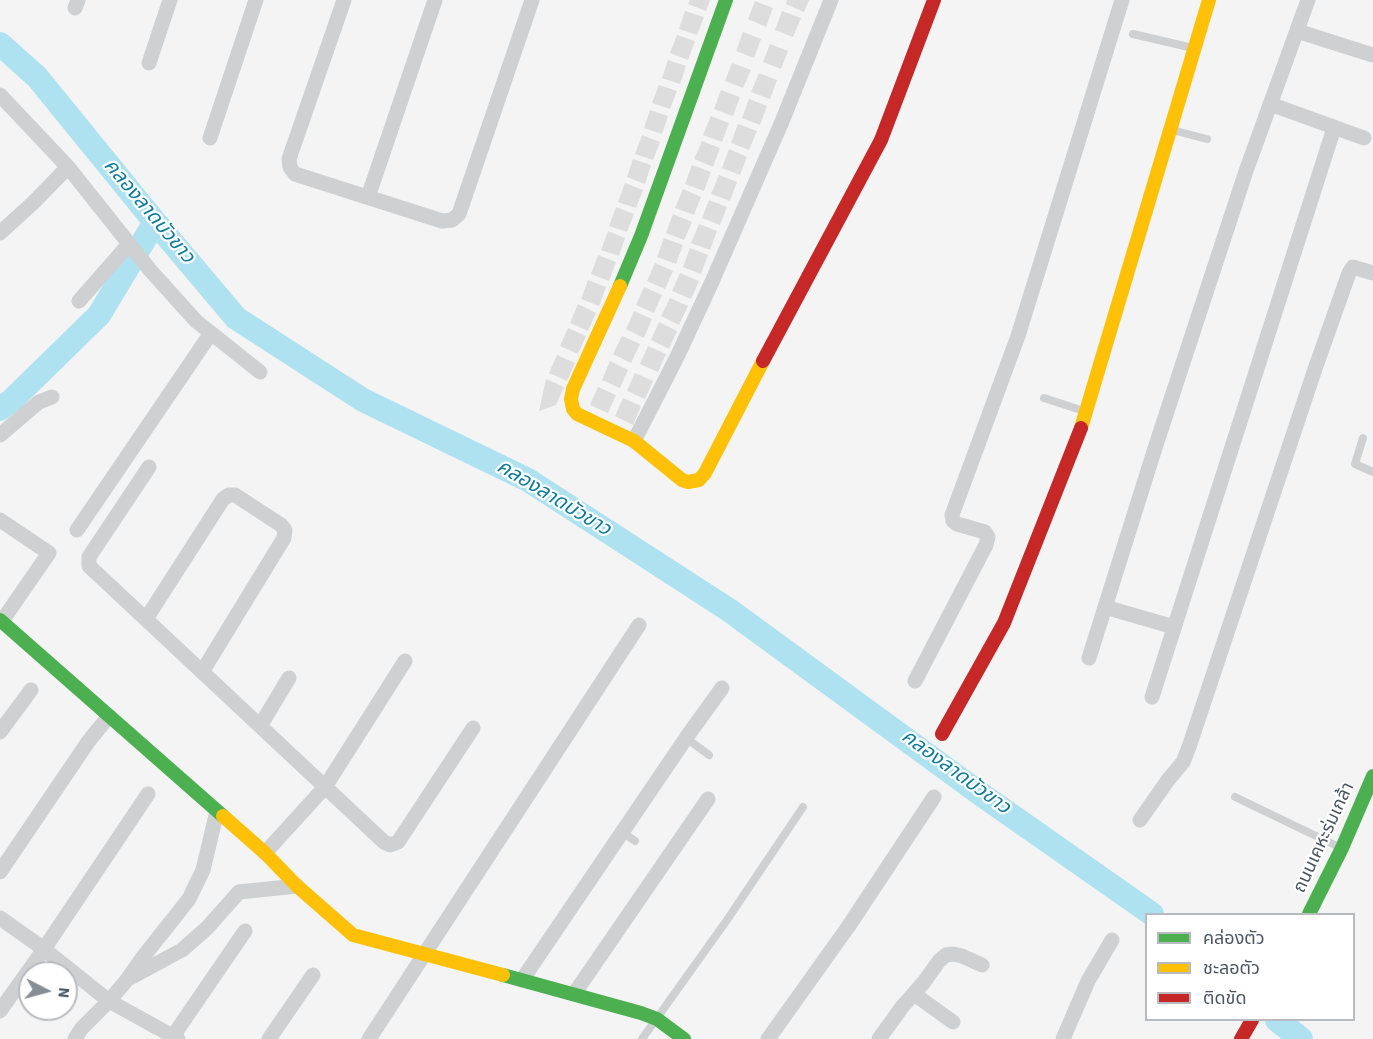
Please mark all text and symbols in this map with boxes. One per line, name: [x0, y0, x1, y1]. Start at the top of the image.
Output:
water label: คลองลาดบัวขาว: [97, 155, 199, 269]
water label: คลองลาดบัวขาว: [492, 456, 614, 542]
water label: คลองลาดบัวขาว: [896, 725, 1014, 821]
street label: ถนนเคหะร่มเกล้า: [1290, 779, 1360, 897]
legend: [1145, 913, 1355, 1021]
text: คล่องตัว: [1203, 926, 1265, 951]
text: ชะลอตัว: [1203, 956, 1260, 981]
north arrow: [18, 961, 78, 1021]
text: N: [52, 986, 75, 999]
text: ติดขัด: [1203, 986, 1246, 1011]

